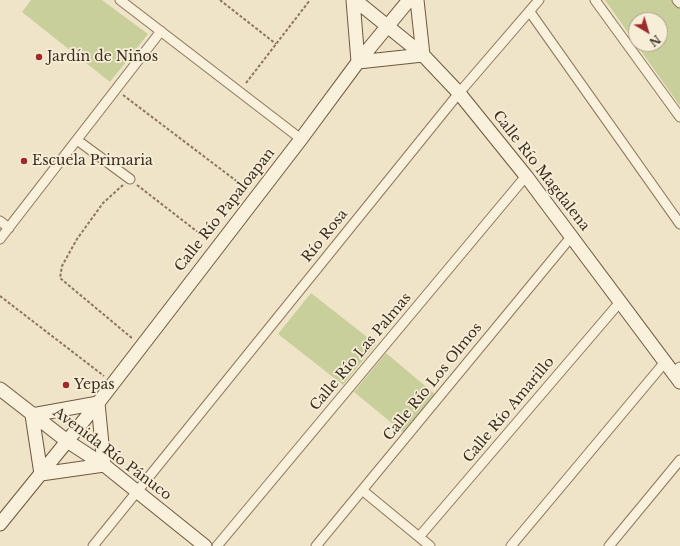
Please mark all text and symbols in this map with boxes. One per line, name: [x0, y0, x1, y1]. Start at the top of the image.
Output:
north arrow: [628, 12, 668, 52]
text: N: [646, 32, 663, 49]
place label: Jardín de Niños: [47, 49, 158, 65]
marker: Jardín de Niños: [34, 52, 44, 62]
street label: Calle Río Magdalena: [489, 108, 593, 234]
street label: Calle Río Papaloapan: [172, 145, 278, 275]
place label: Escuela Primaria: [32, 153, 153, 169]
marker: Escuela Primaria: [19, 156, 29, 166]
street label: Río Rosa: [299, 206, 351, 266]
street label: Calle Río Las Palmas: [307, 290, 415, 414]
street label: Calle Río Los Olmos: [380, 320, 486, 444]
street label: Calle Río Amarillo: [460, 354, 558, 466]
place label: Yepas: [74, 377, 115, 393]
marker: Yepas: [61, 380, 71, 390]
street label: Avenida Río Pánuco: [50, 404, 174, 504]

